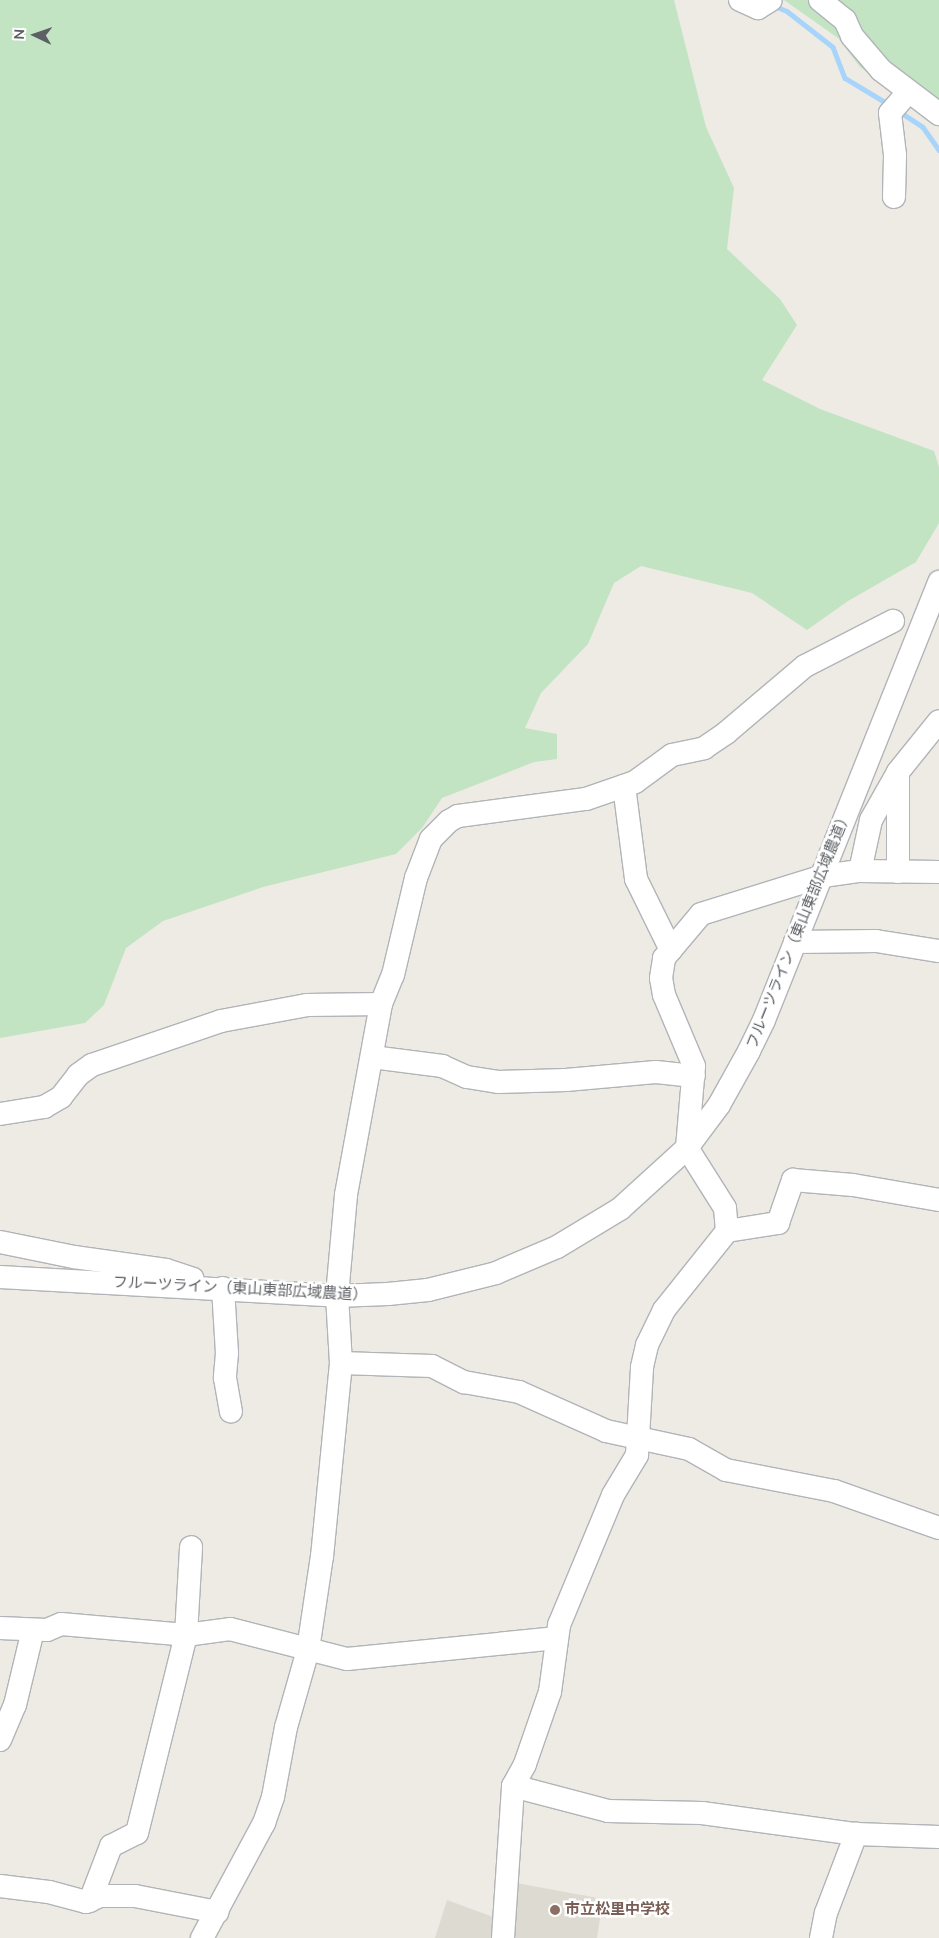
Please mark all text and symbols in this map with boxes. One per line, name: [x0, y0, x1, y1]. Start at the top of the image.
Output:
north arrow: [10, 10, 60, 60]
text: N: [10, 28, 29, 40]
street label: フルーツライン（東山東部広域農道）: [743, 808, 855, 1052]
street label: フルーツライン（東山東部広域農道）: [112, 1273, 368, 1305]
place label: 市立松里中学校: [565, 1901, 670, 1919]
marker: 市立松里中学校: [549, 1904, 561, 1916]

